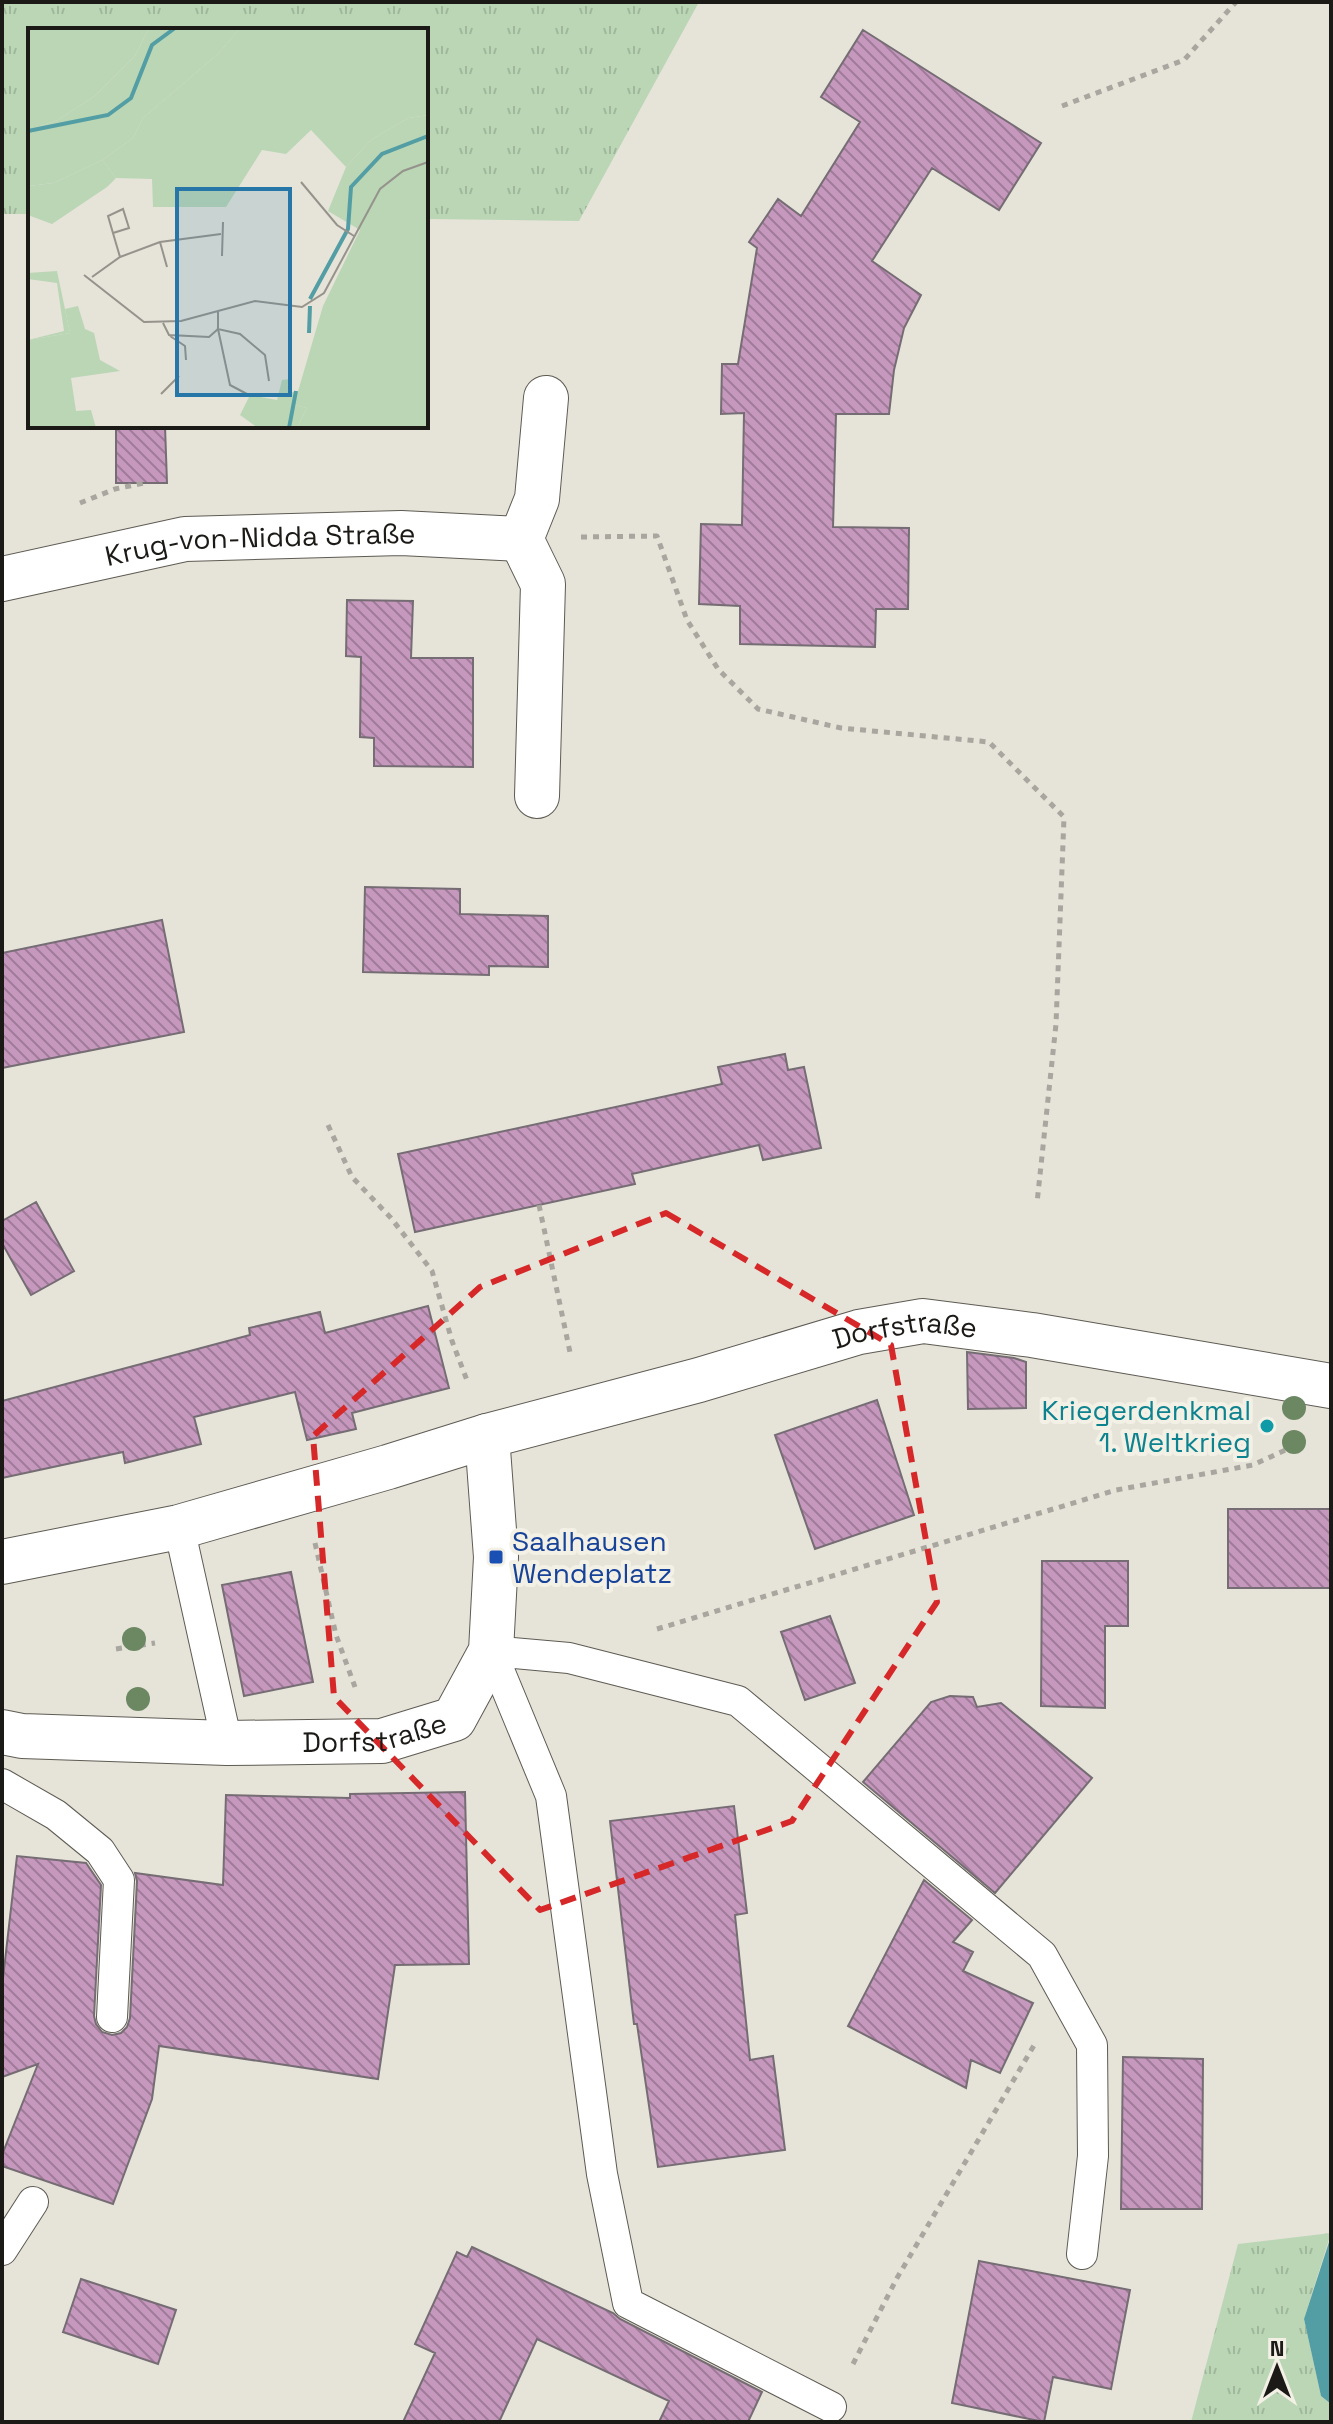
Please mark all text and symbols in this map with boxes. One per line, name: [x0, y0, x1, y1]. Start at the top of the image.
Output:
inset map: [28, 28, 428, 428]
street label: Krug-von-Nidda Straße: [102, 515, 417, 574]
street label: Dorfstraße: [828, 1303, 979, 1357]
place label: Kriegerdenkmal 1. Weltkrieg: [1041, 1392, 1251, 1460]
marker: Kriegerdenkmal 1. Weltkrieg: [1258, 1417, 1276, 1435]
place label: Saalhausen Wendeplatz: [512, 1523, 672, 1591]
marker: Saalhausen Wendeplatz: [487, 1548, 505, 1566]
street label: Dorfstraße: [302, 1704, 451, 1760]
north arrow: [1237, 2328, 1317, 2408]
text: N: [1270, 2334, 1284, 2362]

